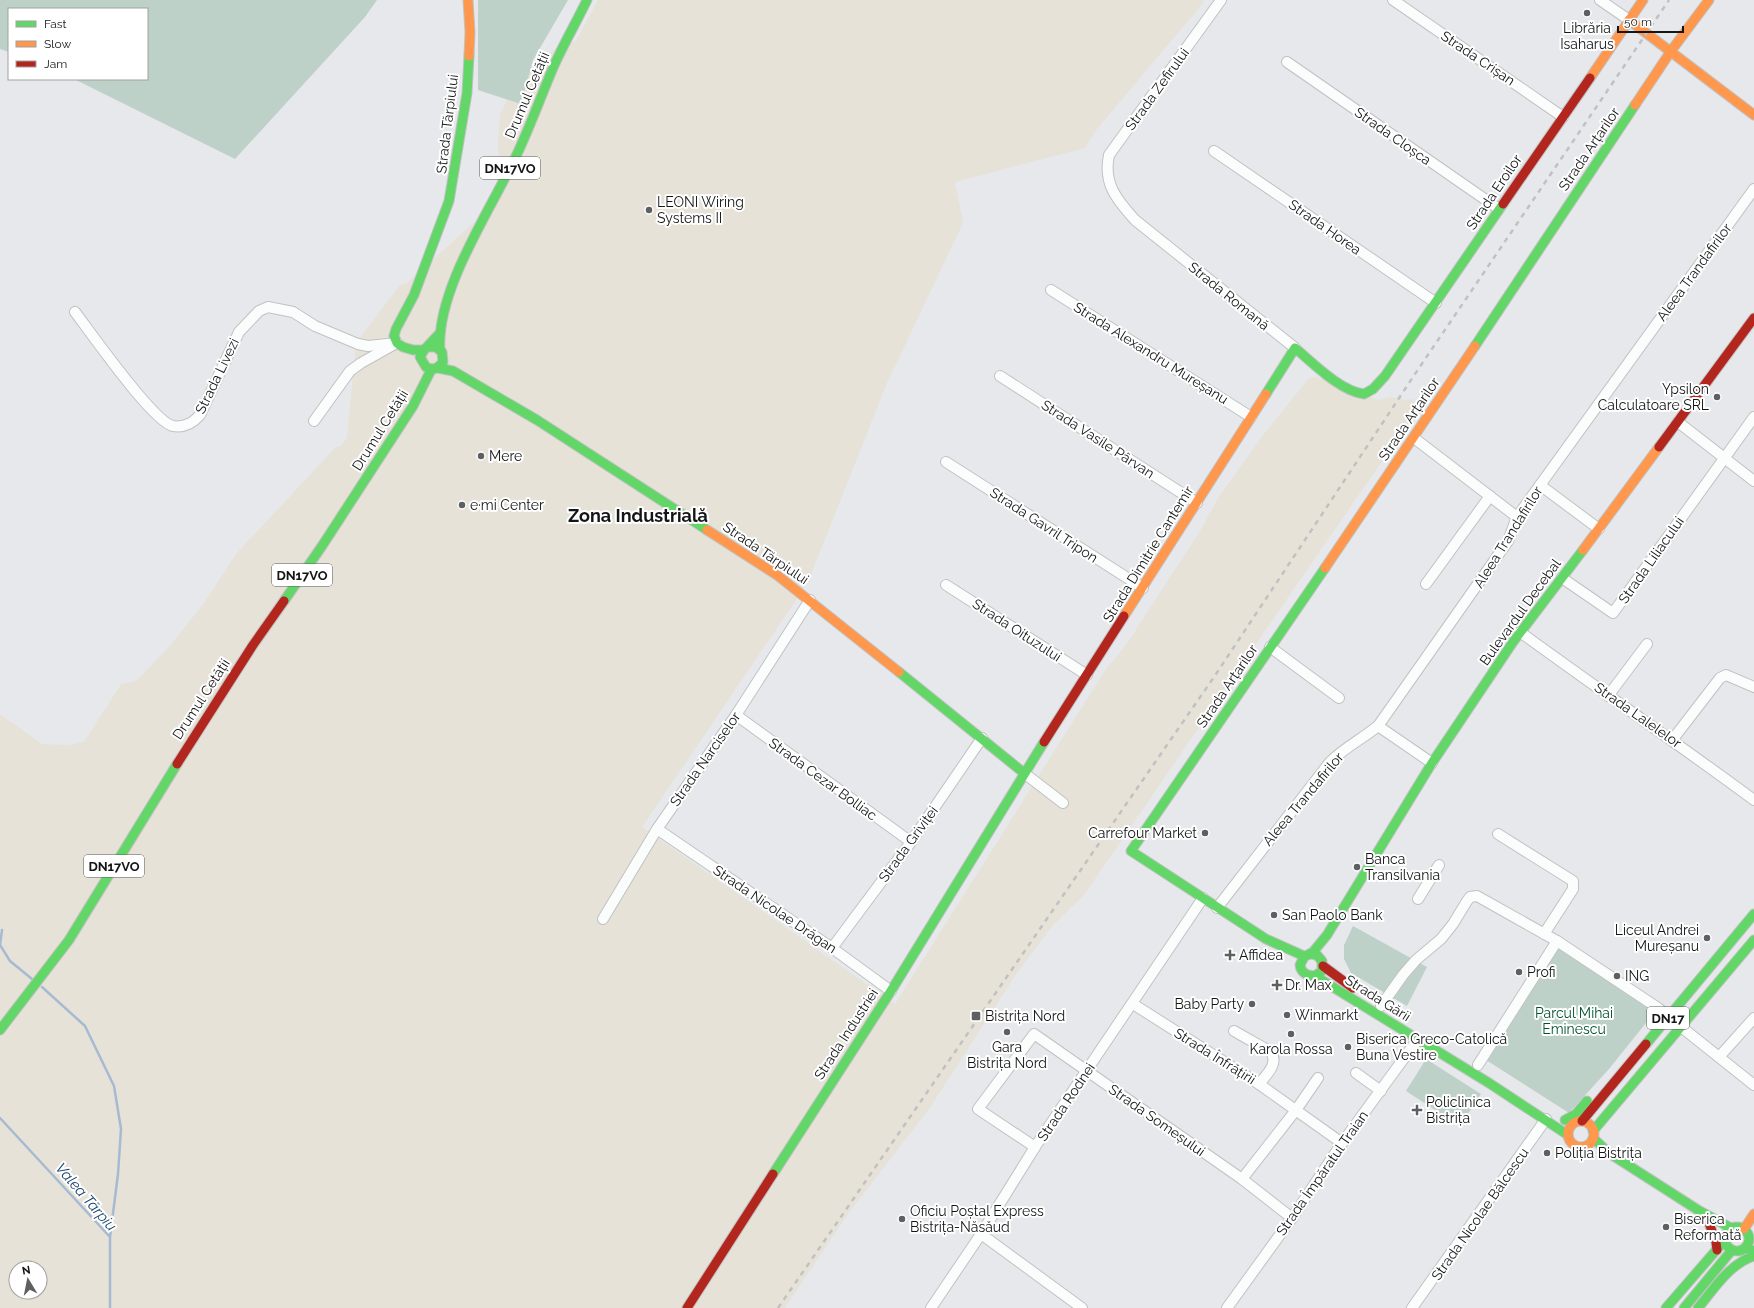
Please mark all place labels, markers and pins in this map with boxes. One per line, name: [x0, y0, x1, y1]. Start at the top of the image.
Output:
marker: Librăria Isaharus: [1582, 8, 1592, 18]
place label: Librăria Isaharus: [1560, 20, 1614, 52]
place label: LEONI Wiring Systems II: [657, 194, 744, 226]
marker: LEONI Wiring Systems II: [644, 205, 654, 215]
place label: Ypsilon Calculatoare SRL: [1598, 381, 1709, 413]
marker: Ypsilon Calculatoare SRL: [1712, 392, 1722, 402]
place label: Mere: [489, 448, 522, 464]
marker: Mere: [476, 451, 486, 461]
place label: e·mi Center: [470, 497, 544, 513]
marker: e·mi Center: [457, 500, 467, 510]
place label: Carrefour Market: [1088, 825, 1197, 841]
marker: Carrefour Market: [1200, 828, 1210, 838]
place label: Banca Transilvania: [1365, 851, 1440, 883]
marker: Banca Transilvania: [1352, 862, 1362, 872]
place label: San Paolo Bank: [1282, 907, 1383, 923]
marker: San Paolo Bank: [1269, 910, 1279, 920]
place label: Liceul Andrei Mureșanu: [1615, 922, 1699, 954]
marker: Liceul Andrei Mureșanu: [1702, 933, 1712, 943]
place label: Affidea: [1239, 947, 1283, 963]
marker: Affidea: [1224, 949, 1236, 961]
place label: Profi: [1527, 964, 1556, 980]
marker: Profi: [1514, 967, 1524, 977]
place label: ING: [1625, 968, 1649, 984]
marker: ING: [1612, 971, 1622, 981]
place label: Dr. Max: [1285, 977, 1332, 993]
marker: Dr. Max: [1272, 980, 1282, 990]
place label: Baby Party: [1174, 996, 1244, 1012]
marker: Baby Party: [1247, 999, 1257, 1009]
place label: Winmarkt: [1295, 1007, 1359, 1023]
place label: Bistrița Nord: [985, 1008, 1065, 1024]
marker: Bistrița Nord: [970, 1010, 982, 1022]
marker: Winmarkt: [1282, 1010, 1292, 1020]
marker: Gara Bistrița Nord: [1002, 1027, 1012, 1037]
marker: Karola Rossa: [1286, 1029, 1296, 1039]
place label: Biserica Greco-Catolică Buna Vestire: [1356, 1031, 1507, 1063]
place label: Gara Bistrița Nord: [967, 1039, 1047, 1071]
place label: Karola Rossa: [1249, 1041, 1333, 1057]
marker: Biserica Greco-Catolică Buna Vestire: [1343, 1042, 1353, 1052]
place label: Policlinica Bistrița: [1426, 1094, 1491, 1126]
marker: Policlinica Bistrița: [1411, 1104, 1423, 1116]
place label: Poliția Bistrița: [1555, 1145, 1642, 1161]
marker: Poliția Bistrița: [1542, 1148, 1552, 1158]
place label: Oficiu Poștal Express Bistrița-Năsăud: [910, 1203, 1044, 1235]
place label: Biserica Reformată: [1674, 1211, 1741, 1243]
marker: Oficiu Poștal Express Bistrița-Năsăud: [897, 1214, 907, 1224]
marker: Biserica Reformată: [1661, 1222, 1671, 1232]

